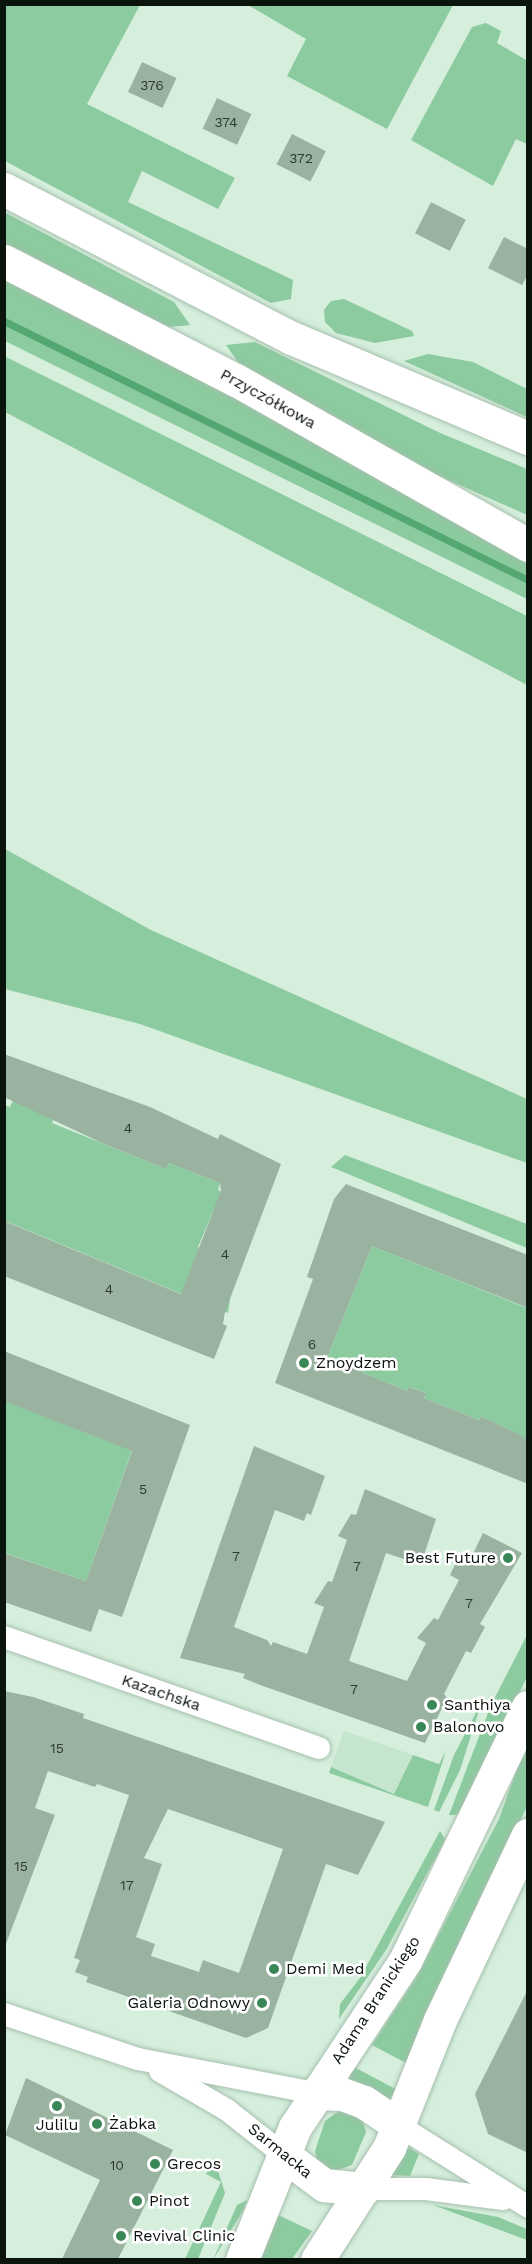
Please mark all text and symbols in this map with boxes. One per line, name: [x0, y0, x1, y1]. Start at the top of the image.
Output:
house number: 376: [140, 77, 164, 93]
house number: 374: [214, 114, 238, 130]
house number: 372: [289, 150, 313, 166]
street label: Przyczółkowa: [217, 365, 319, 433]
house number: 4: [124, 1120, 132, 1136]
house number: 4: [221, 1246, 229, 1262]
house number: 4: [105, 1281, 113, 1297]
house number: 6: [308, 1336, 316, 1352]
place label: Znoydzem: [316, 1353, 396, 1373]
marker: Znoydzem: [297, 1356, 311, 1370]
house number: 5: [139, 1481, 147, 1497]
house number: 7: [232, 1548, 240, 1564]
place label: Best Future: [405, 1548, 496, 1568]
marker: Best Future: [501, 1551, 515, 1565]
house number: 7: [353, 1558, 361, 1574]
house number: 7: [465, 1595, 473, 1611]
street label: Kazachska: [119, 1671, 203, 1715]
house number: 7: [350, 1681, 358, 1697]
place label: Santhiya: [444, 1695, 511, 1715]
marker: Santhiya: [425, 1698, 439, 1712]
place label: Balonovo: [433, 1717, 504, 1737]
marker: Balonovo: [414, 1720, 428, 1734]
house number: 15: [50, 1740, 64, 1756]
house number: 15: [14, 1858, 28, 1874]
house number: 17: [120, 1877, 134, 1893]
street label: Adama Branickiego: [327, 1932, 425, 2068]
place label: Demi Med: [286, 1959, 365, 1979]
marker: Demi Med: [267, 1962, 281, 1976]
place label: Galeria Odnowy: [127, 1993, 250, 2013]
marker: Galeria Odnowy: [255, 1996, 269, 2010]
marker: Julilu: [50, 2099, 64, 2113]
place label: Żabka: [109, 2114, 156, 2134]
place label: Julilu: [36, 2115, 78, 2135]
marker: Żabka: [90, 2117, 104, 2131]
street label: Sarmacka: [244, 2119, 316, 2183]
place label: Grecos: [167, 2154, 221, 2174]
house number: 10: [110, 2157, 124, 2173]
marker: Grecos: [148, 2157, 162, 2171]
place label: Pinot: [149, 2191, 189, 2211]
marker: Pinot: [130, 2194, 144, 2208]
place label: Revival Clinic: [133, 2226, 236, 2246]
marker: Revival Clinic: [114, 2229, 128, 2243]

